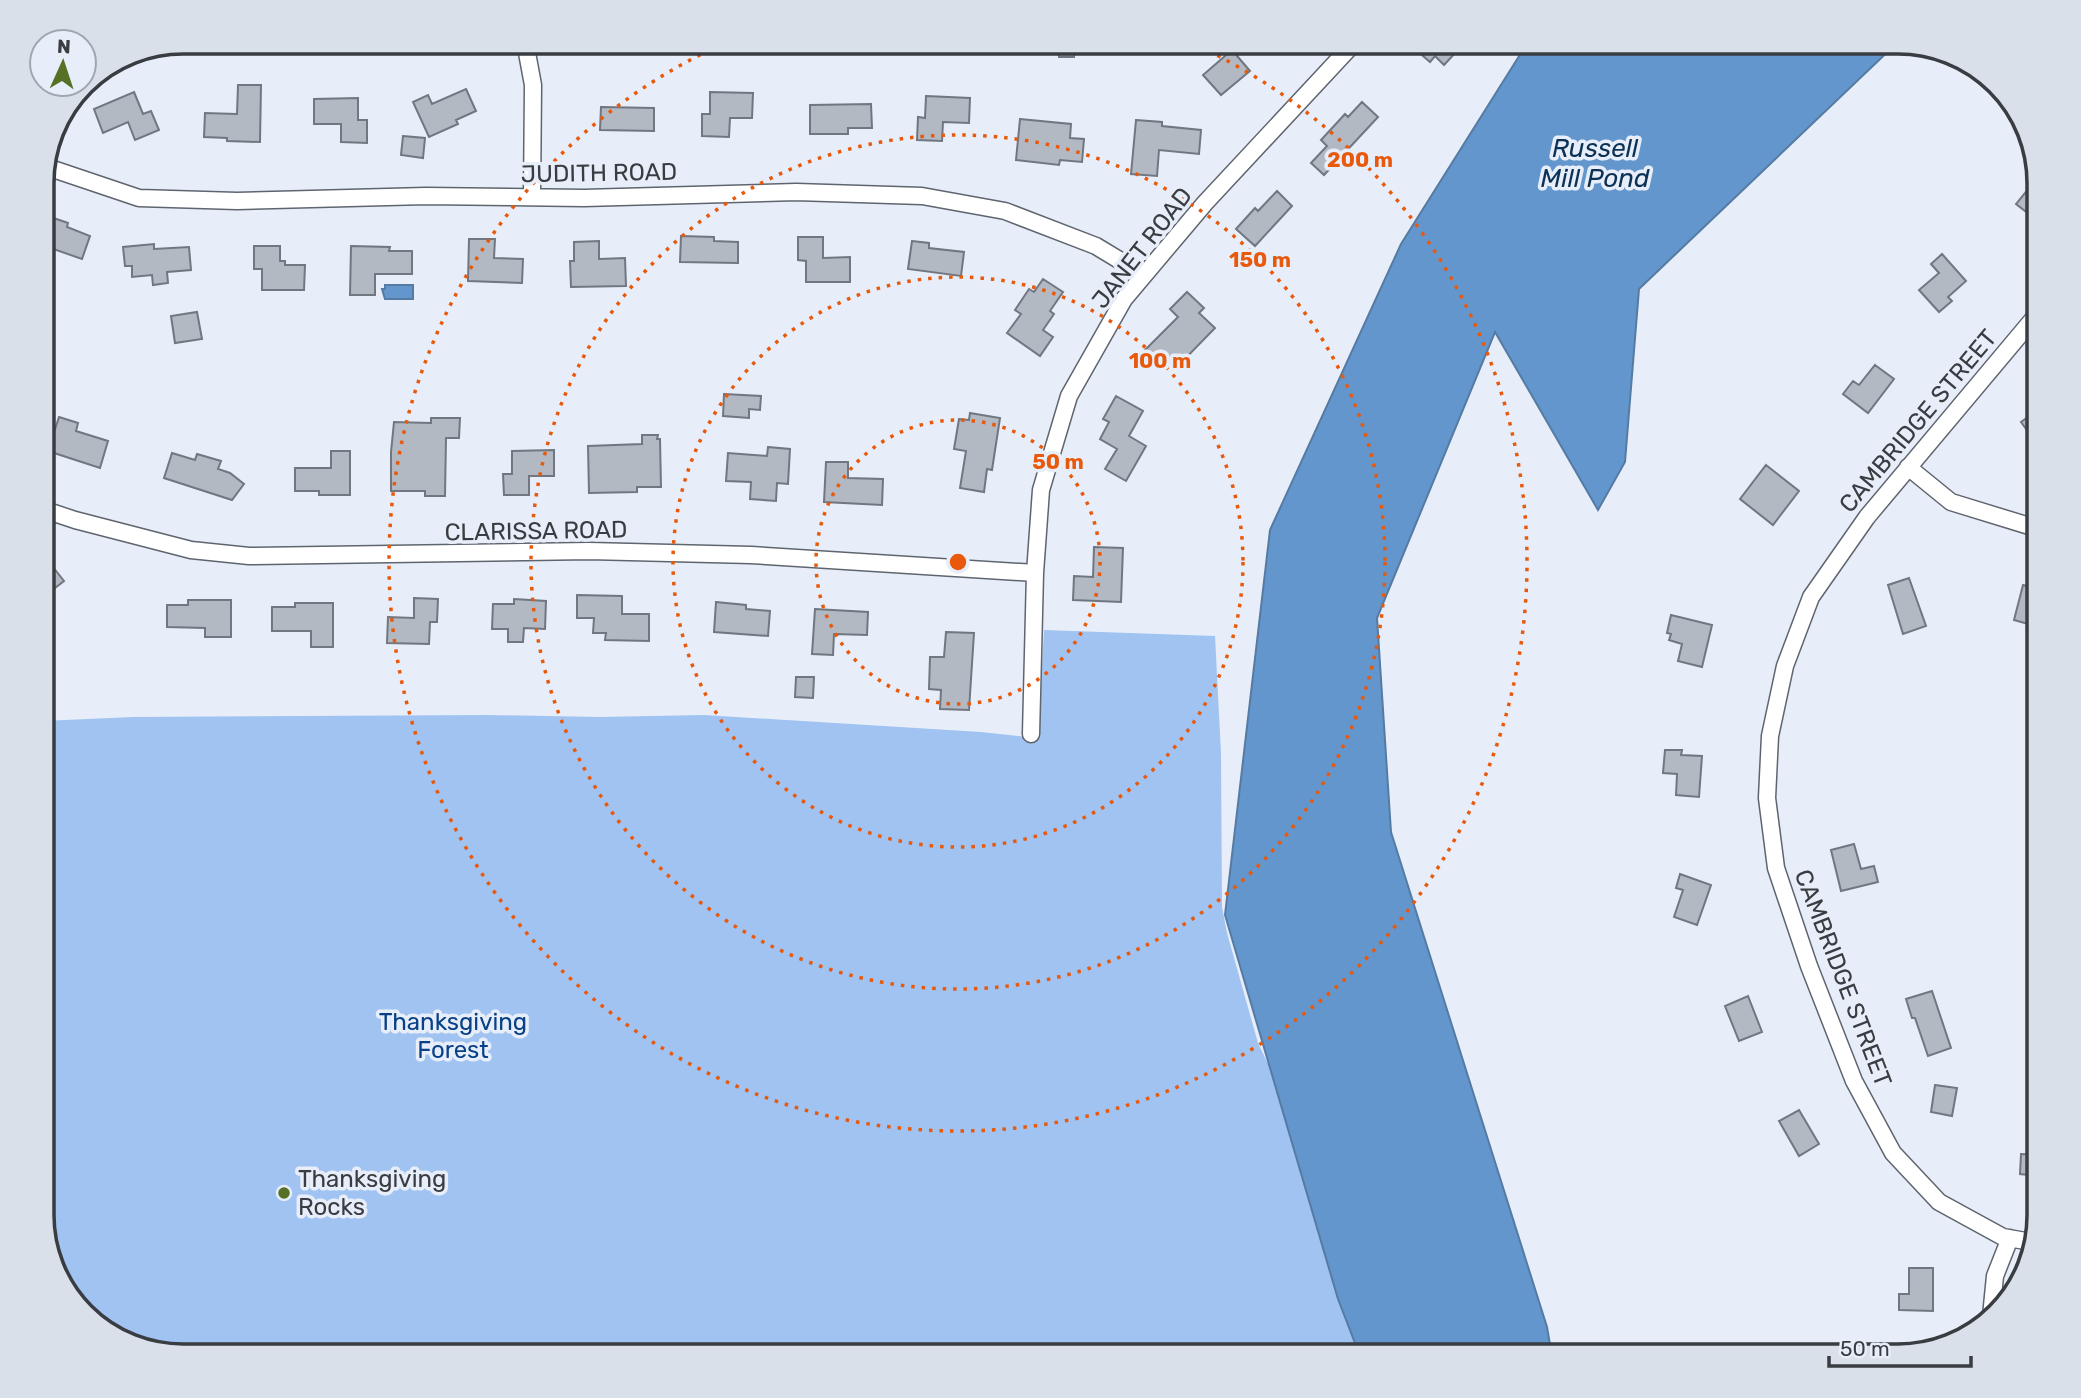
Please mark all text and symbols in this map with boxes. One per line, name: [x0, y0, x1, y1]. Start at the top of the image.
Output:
north arrow: [28, 28, 98, 98]
text: N: [56, 35, 71, 58]
water label: Russell Mill Pond: [1540, 133, 1650, 194]
text: 200 m: [1327, 147, 1393, 172]
street label: JUDITH ROAD: [521, 158, 677, 188]
street label: JANET ROAD: [1086, 182, 1198, 314]
text: 150 m: [1229, 247, 1291, 272]
street label: CAMBRIDGE STREET: [1833, 324, 2003, 518]
text: 100 m: [1129, 348, 1191, 373]
text: 50 m: [1032, 449, 1084, 474]
street label: CLARISSA ROAD: [444, 515, 628, 547]
centre of rings: [946, 550, 970, 574]
street label: CAMBRIDGE STREET: [1789, 866, 1897, 1090]
park label: Thanksgiving Forest: [379, 1008, 527, 1064]
place label: Thanksgiving Rocks: [298, 1165, 446, 1221]
marker: Thanksgiving Rocks: [276, 1185, 292, 1201]
scale bar: [1829, 1324, 1971, 1368]
text: 50 m: [1840, 1336, 1890, 1361]

